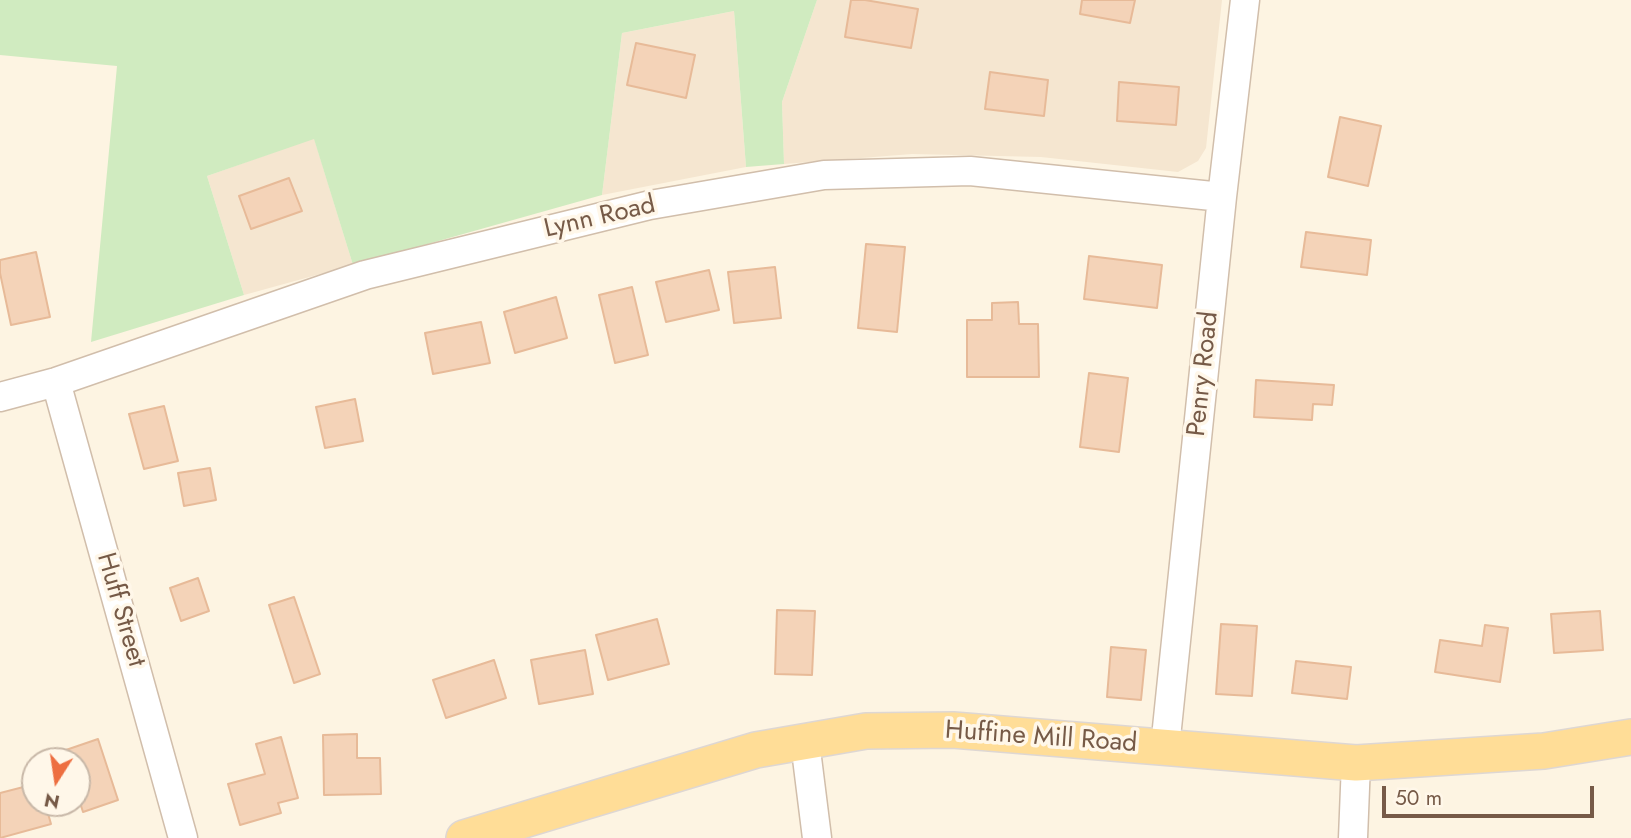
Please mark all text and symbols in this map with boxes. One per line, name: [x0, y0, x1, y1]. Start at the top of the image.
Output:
street label: Lynn Road: [541, 190, 659, 246]
street label: Penry Road: [1182, 310, 1226, 438]
street label: Huff Street: [89, 549, 151, 671]
street label: Huffine Mill Road: [944, 716, 1138, 760]
north arrow: [21, 747, 91, 817]
scale bar: [1386, 772, 1598, 816]
text: 50 m: [1395, 783, 1442, 813]
text: N: [42, 786, 62, 816]

